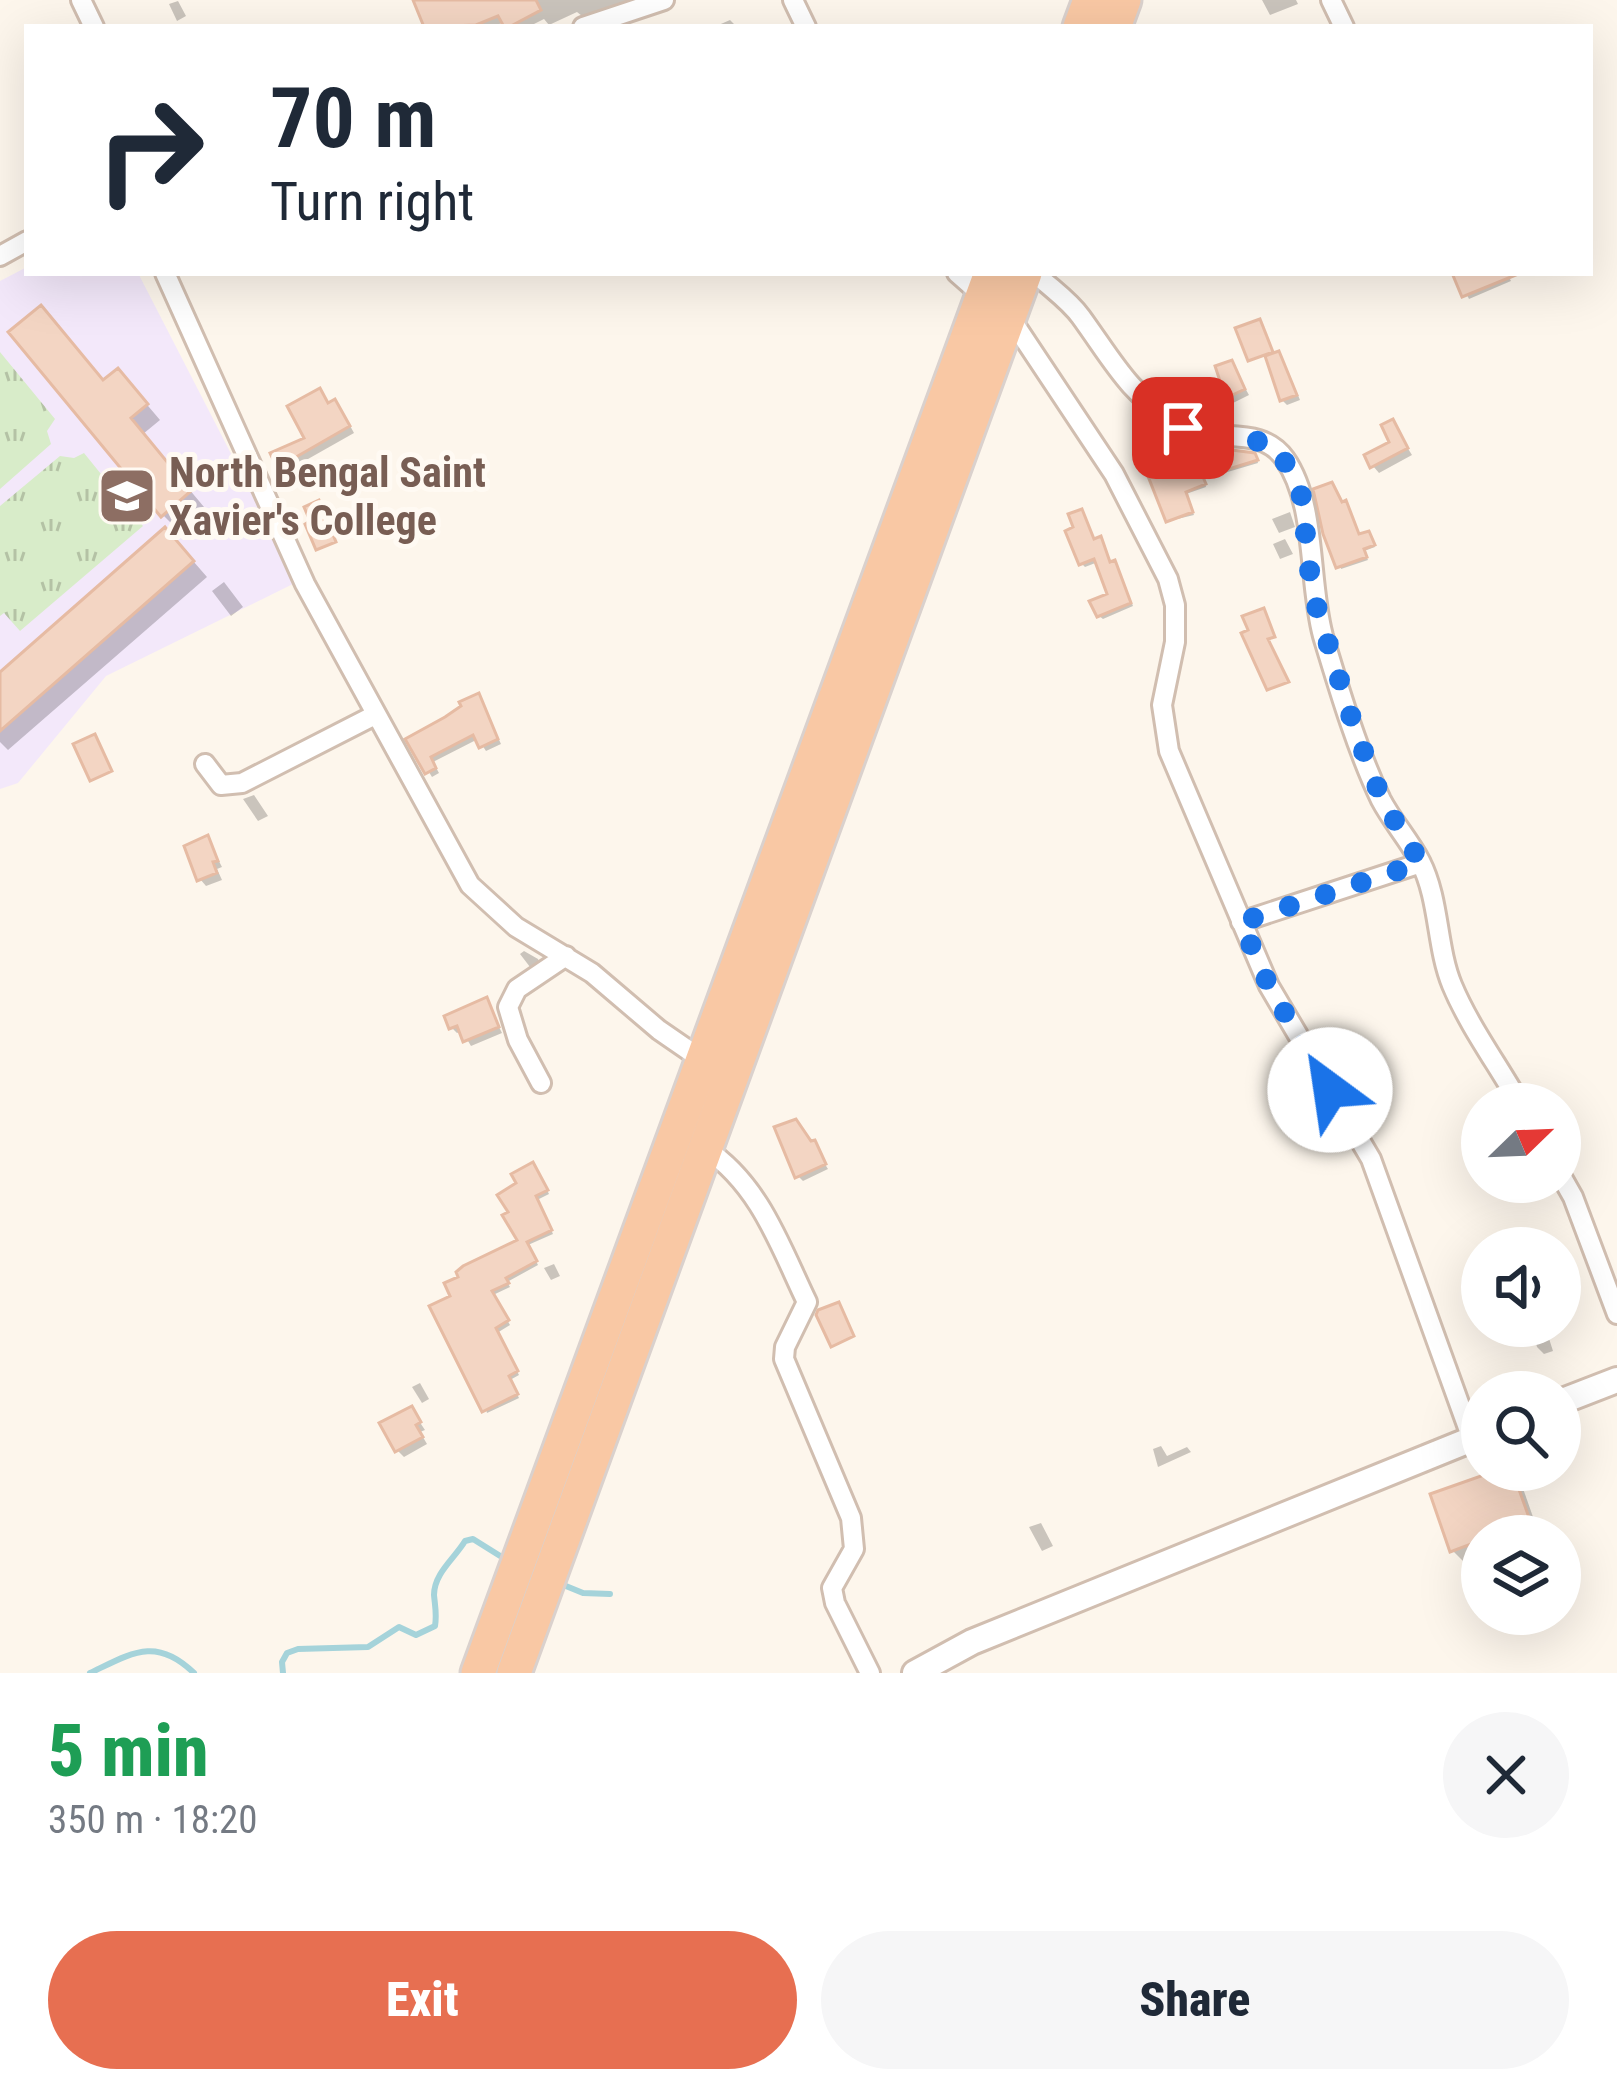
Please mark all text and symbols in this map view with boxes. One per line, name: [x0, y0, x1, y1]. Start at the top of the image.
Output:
text: 70 m: [270, 69, 437, 168]
icon: right: [72, 72, 228, 228]
text: Turn right: [270, 170, 474, 233]
pin: [1132, 377, 1234, 479]
icon: arrive: [1150, 395, 1216, 461]
place label: North Bengal Saint Xavier's College: [169, 448, 486, 545]
school or university icon: North Bengal Saint Xavier's College: [96, 465, 158, 527]
position arrow: [1267, 1027, 1393, 1153]
north arrow: [1461, 1083, 1581, 1203]
map controls: [1461, 1083, 1581, 1635]
button: sound: [1461, 1227, 1581, 1347]
button: search: [1461, 1371, 1581, 1491]
button: layers: [1461, 1515, 1581, 1635]
text: 5 min: [48, 1709, 209, 1794]
button: close: [1443, 1712, 1569, 1838]
text: 350 m · 18:20: [48, 1797, 258, 1843]
button: Exit: [48, 1931, 797, 2069]
button: Share: [821, 1931, 1569, 2069]

